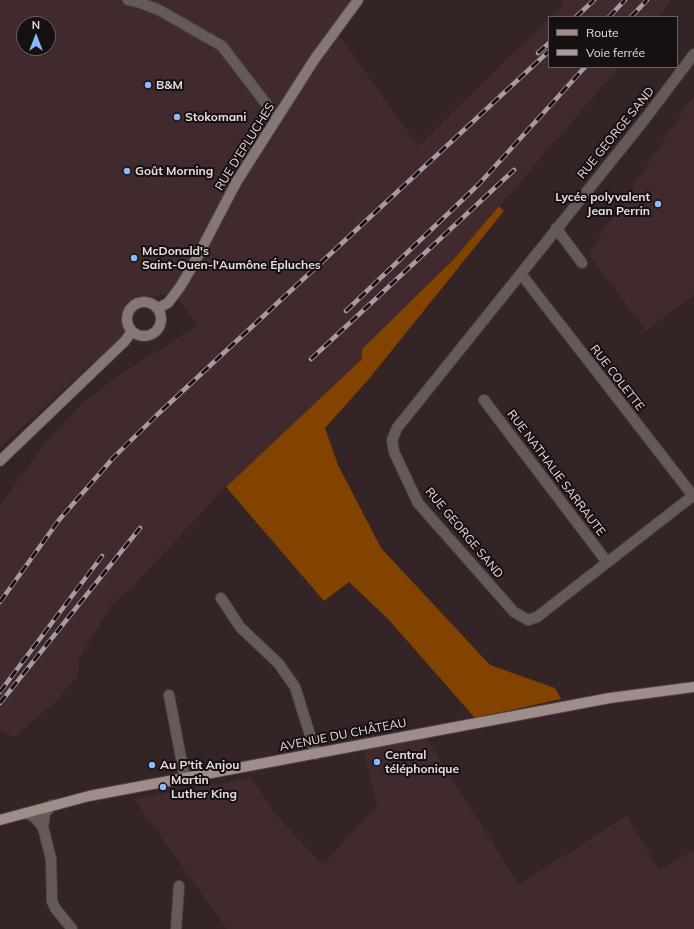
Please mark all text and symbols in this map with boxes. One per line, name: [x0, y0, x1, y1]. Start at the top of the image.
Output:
north arrow: [16, 16, 56, 56]
legend: [548, 16, 678, 68]
text: N: [32, 18, 40, 32]
text: Route: [586, 25, 619, 40]
text: Voie ferrée: [586, 45, 645, 60]
place label: B&M: [156, 78, 183, 92]
marker: B&M: [143, 80, 153, 90]
street label: RUE GEORGE SAND: [575, 84, 657, 182]
street label: RUE D'EPLUCHES: [212, 101, 278, 193]
place label: Stokomani: [185, 110, 246, 124]
marker: Stokomani: [172, 112, 182, 122]
place label: Goût Morning: [135, 164, 213, 178]
marker: Goût Morning: [122, 166, 132, 176]
place label: Lycée polyvalent Jean Perrin: [555, 190, 650, 218]
marker: Lycée polyvalent Jean Perrin: [653, 199, 663, 209]
place label: McDonald's Saint-Ouen-l'Aumône Épluches: [142, 244, 321, 272]
marker: McDonald's Saint-Ouen-l'Aumône Épluches: [129, 253, 139, 263]
street label: RUE COLETTE: [587, 342, 647, 414]
street label: RUE NATHALIE SARRAUTE: [504, 407, 608, 539]
street label: RUE GEORGE SAND: [422, 485, 506, 581]
street label: AVENUE DU CHÂTEAU: [278, 716, 408, 754]
place label: Central téléphonique: [385, 748, 459, 776]
marker: Central téléphonique: [372, 757, 382, 767]
place label: Au P'tit Anjou: [160, 758, 239, 772]
marker: Au P'tit Anjou: [147, 760, 157, 770]
place label: Martin Luther King: [171, 773, 237, 801]
marker: Martin Luther King: [158, 782, 168, 792]

